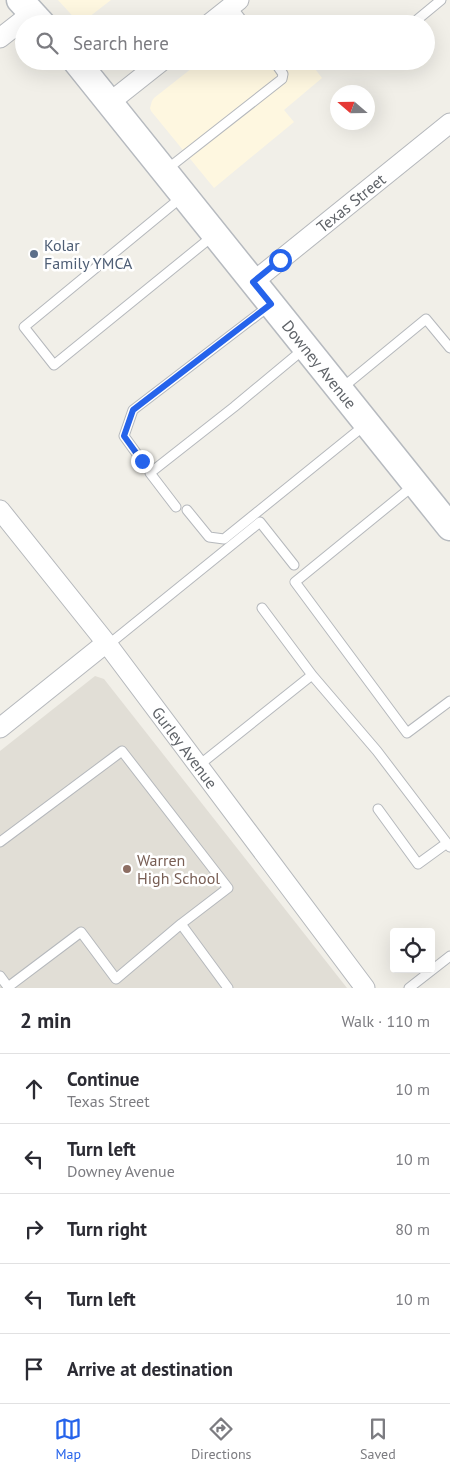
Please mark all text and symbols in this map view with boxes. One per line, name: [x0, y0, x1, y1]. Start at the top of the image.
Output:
search box: [15, 15, 435, 70]
icon: search: [33, 29, 61, 57]
text: Search here: [73, 31, 169, 55]
north arrow: [330, 85, 375, 130]
street label: Texas Street: [313, 169, 390, 237]
place label: Kolar Family YMCA: [44, 235, 133, 273]
marker: Kolar Family YMCA: [28, 248, 40, 260]
route start: [269, 249, 292, 272]
street label: Downey Avenue: [278, 316, 361, 413]
route end: [131, 450, 154, 473]
street label: Gurley Avenue: [148, 703, 222, 792]
place label: Warren High School: [137, 850, 220, 888]
marker: Warren High School: [121, 863, 133, 875]
map controls: [390, 928, 435, 973]
button: locate: [390, 928, 435, 973]
text: 2 min: [20, 1007, 71, 1034]
text: Walk · 110 m: [341, 1011, 430, 1031]
text: Continue: [67, 1067, 139, 1091]
icon: ahead: [20, 1075, 48, 1103]
text: 10 m: [395, 1079, 430, 1099]
text: Texas Street: [67, 1091, 150, 1111]
text: Turn left: [67, 1137, 136, 1161]
icon: left: [20, 1145, 48, 1173]
text: 10 m: [395, 1149, 430, 1169]
text: Downey Avenue: [67, 1161, 175, 1181]
icon: right: [20, 1215, 48, 1243]
text: Turn right: [67, 1217, 147, 1241]
text: 80 m: [395, 1219, 430, 1239]
icon: left: [20, 1285, 48, 1313]
text: Turn left: [67, 1287, 136, 1311]
text: 10 m: [395, 1289, 430, 1309]
icon: arrive: [20, 1355, 48, 1383]
text: Arrive at destination: [67, 1357, 233, 1381]
tab: Map: [54, 1415, 82, 1463]
tab: Directions: [191, 1415, 251, 1463]
tab: Saved: [360, 1415, 396, 1463]

